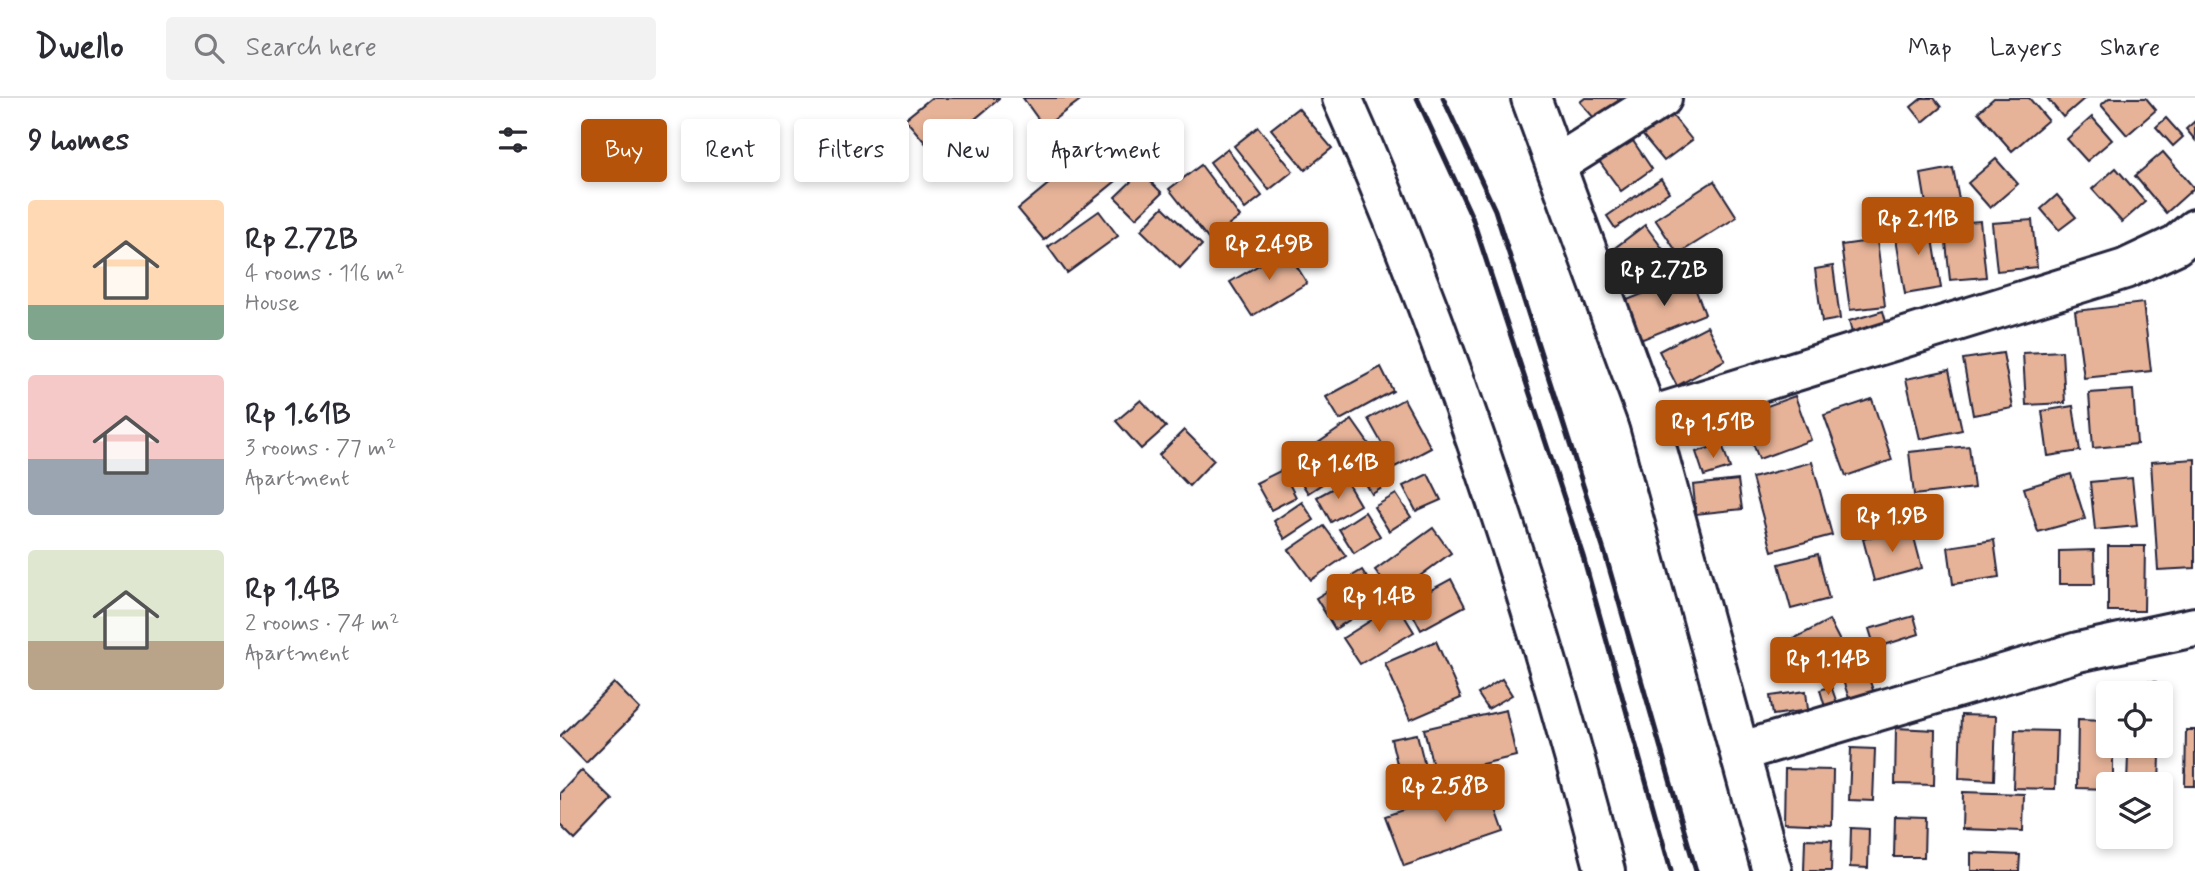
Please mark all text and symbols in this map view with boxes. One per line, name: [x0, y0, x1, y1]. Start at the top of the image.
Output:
search box: [166, 17, 656, 80]
text: Dwello: [35, 26, 124, 70]
icon: search: [190, 29, 228, 67]
text: Search here: [246, 31, 377, 65]
text: Map: [1908, 33, 1952, 64]
text: Layers: [1990, 33, 2062, 64]
text: Share: [2100, 33, 2160, 64]
chip: Buy: [581, 119, 667, 182]
chip: Rent: [681, 119, 780, 182]
chip: Filters: [794, 119, 909, 182]
chip: New: [923, 119, 1013, 182]
chip: Apartment: [1027, 119, 1184, 182]
text: 9 homes: [28, 121, 129, 160]
icon: filters: [494, 121, 532, 159]
pin: Rp 2.11B: [1846, 198, 1990, 257]
text: Rp 2.11B: [1878, 205, 1958, 235]
text: Rp 2.72B: [245, 220, 358, 259]
pin: Rp 2.49B: [1197, 222, 1341, 282]
icon: home: [84, 228, 168, 312]
text: Rp 2.49B: [1225, 230, 1313, 260]
pin: Rp 2.72B: [1592, 248, 1736, 308]
text: Rp 2.72B: [1621, 256, 1707, 286]
text: 4 rooms · 116 m²: [245, 259, 405, 289]
text: House: [245, 289, 299, 319]
text: Rp 1.61B: [245, 395, 351, 434]
pin: Rp 1.51B: [1641, 400, 1785, 460]
icon: home: [84, 403, 168, 487]
text: Rp 1.51B: [1671, 408, 1755, 438]
text: 3 rooms · 77 m²: [245, 434, 396, 464]
pin: Rp 1.61B: [1266, 442, 1410, 501]
text: Rp 1.61B: [1298, 449, 1378, 479]
text: Apartment: [245, 464, 350, 494]
pin: Rp 1.9B: [1827, 494, 1957, 554]
text: Rp 1.9B: [1857, 502, 1927, 532]
text: Rp 1.4B: [245, 570, 340, 609]
pin: Rp 1.4B: [1314, 574, 1444, 634]
icon: home: [84, 578, 168, 662]
text: Rp 1.4B: [1343, 582, 1415, 612]
text: 2 rooms · 74 m²: [245, 609, 400, 639]
pin: Rp 1.14B: [1756, 638, 1900, 697]
text: Apartment: [245, 639, 350, 669]
text: Rp 1.14B: [1786, 645, 1870, 675]
map controls: [2096, 681, 2173, 849]
button: locate: [2096, 681, 2173, 758]
pin: Rp 2.58B: [1373, 764, 1517, 824]
text: Rp 2.58B: [1402, 772, 1488, 802]
button: layers: [2096, 772, 2173, 849]

